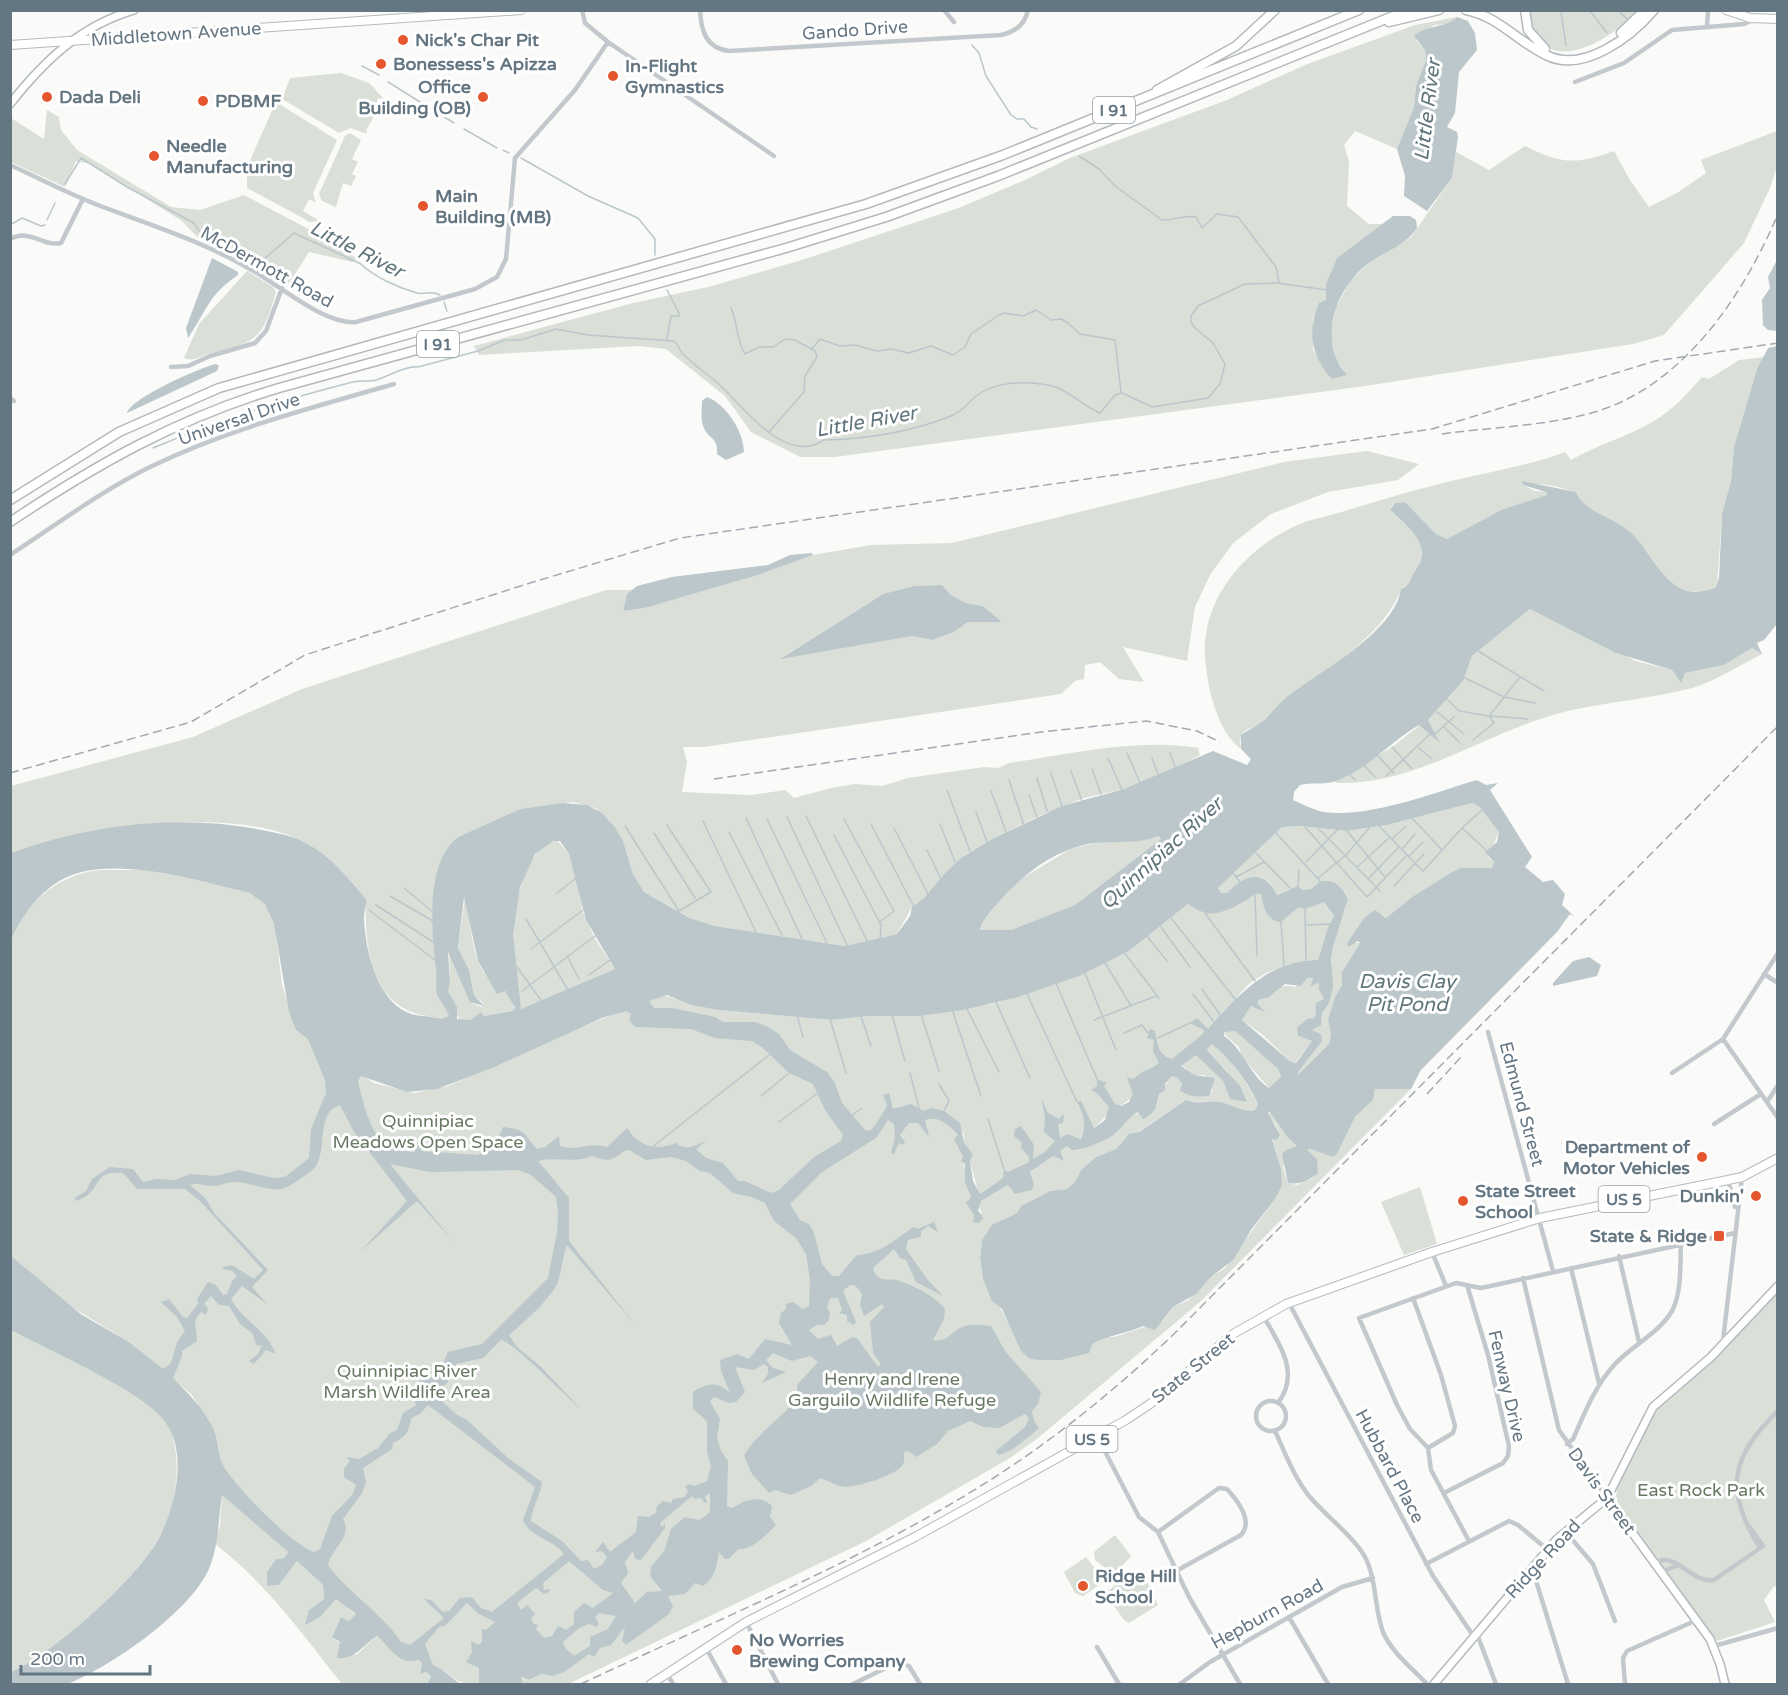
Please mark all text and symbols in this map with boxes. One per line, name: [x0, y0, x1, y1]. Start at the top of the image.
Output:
street label: Gando Drive: [801, 15, 909, 45]
street label: Middletown Avenue: [90, 17, 262, 51]
place label: Nick's Char Pit: [415, 29, 539, 51]
marker: Nick's Char Pit: [396, 33, 410, 47]
place label: Bonessess's Apizza: [393, 53, 557, 75]
place label: In-Flight Gymnastics: [625, 55, 724, 98]
water label: Little River: [1410, 56, 1446, 162]
marker: Bonessess's Apizza: [374, 57, 388, 71]
marker: In-Flight Gymnastics: [606, 69, 620, 83]
place label: Office Building (OB): [358, 76, 471, 119]
place label: Dada Deli: [59, 86, 141, 108]
marker: Dada Deli: [40, 90, 54, 104]
place label: PDBMF: [215, 90, 281, 112]
marker: Office Building (OB): [476, 90, 490, 104]
marker: PDBMF: [196, 94, 210, 108]
road number: I 91: [1093, 97, 1135, 123]
place label: Needle Manufacturing: [166, 135, 293, 178]
marker: Needle Manufacturing: [147, 149, 161, 163]
place label: Main Building (MB): [435, 185, 552, 228]
marker: Main Building (MB): [416, 199, 430, 213]
water label: Little River: [306, 216, 409, 285]
street label: McDermott Road: [197, 221, 337, 313]
road number: I 91: [417, 331, 459, 357]
street label: Universal Drive: [175, 388, 303, 450]
water label: Little River: [814, 401, 921, 443]
water label: Quinnipiac River: [1096, 791, 1229, 915]
water label: Davis Clay Pit Pond: [1359, 970, 1458, 1017]
street label: Edmund Street: [1495, 1039, 1549, 1169]
park label: Quinnipiac Meadows Open Space: [333, 1110, 523, 1153]
place label: Department of Motor Vehicles: [1563, 1136, 1691, 1179]
marker: Department of Motor Vehicles: [1695, 1150, 1709, 1164]
place label: State Street School: [1475, 1180, 1576, 1223]
place label: Dunkin': [1679, 1185, 1744, 1207]
road number: US 5: [1598, 1186, 1650, 1212]
marker: Dunkin': [1749, 1189, 1763, 1203]
marker: State Street School: [1456, 1194, 1470, 1208]
place label: State & Ridge: [1590, 1225, 1707, 1247]
marker: State & Ridge: [1712, 1229, 1726, 1243]
street label: State Street: [1147, 1328, 1239, 1408]
street label: Fenway Drive: [1483, 1328, 1531, 1444]
park label: Quinnipiac River Marsh Wildlife Area: [323, 1360, 491, 1403]
park label: Henry and Irene Garguilo Wildlife Refuge: [788, 1368, 996, 1411]
street label: Hubbard Place: [1351, 1405, 1429, 1527]
road number: US 5: [1066, 1426, 1118, 1452]
street label: Davis Street: [1563, 1443, 1641, 1539]
park label: East Rock Park: [1637, 1479, 1765, 1501]
street label: Ridge Road: [1501, 1515, 1585, 1603]
place label: Ridge Hill School: [1095, 1565, 1177, 1608]
street label: Hepburn Road: [1207, 1574, 1327, 1654]
marker: Ridge Hill School: [1076, 1579, 1090, 1593]
place label: No Worries Brewing Company: [749, 1629, 906, 1672]
scale bar: [21, 1638, 150, 1676]
marker: No Worries Brewing Company: [730, 1643, 744, 1657]
text: 200 m: [30, 1648, 85, 1670]

